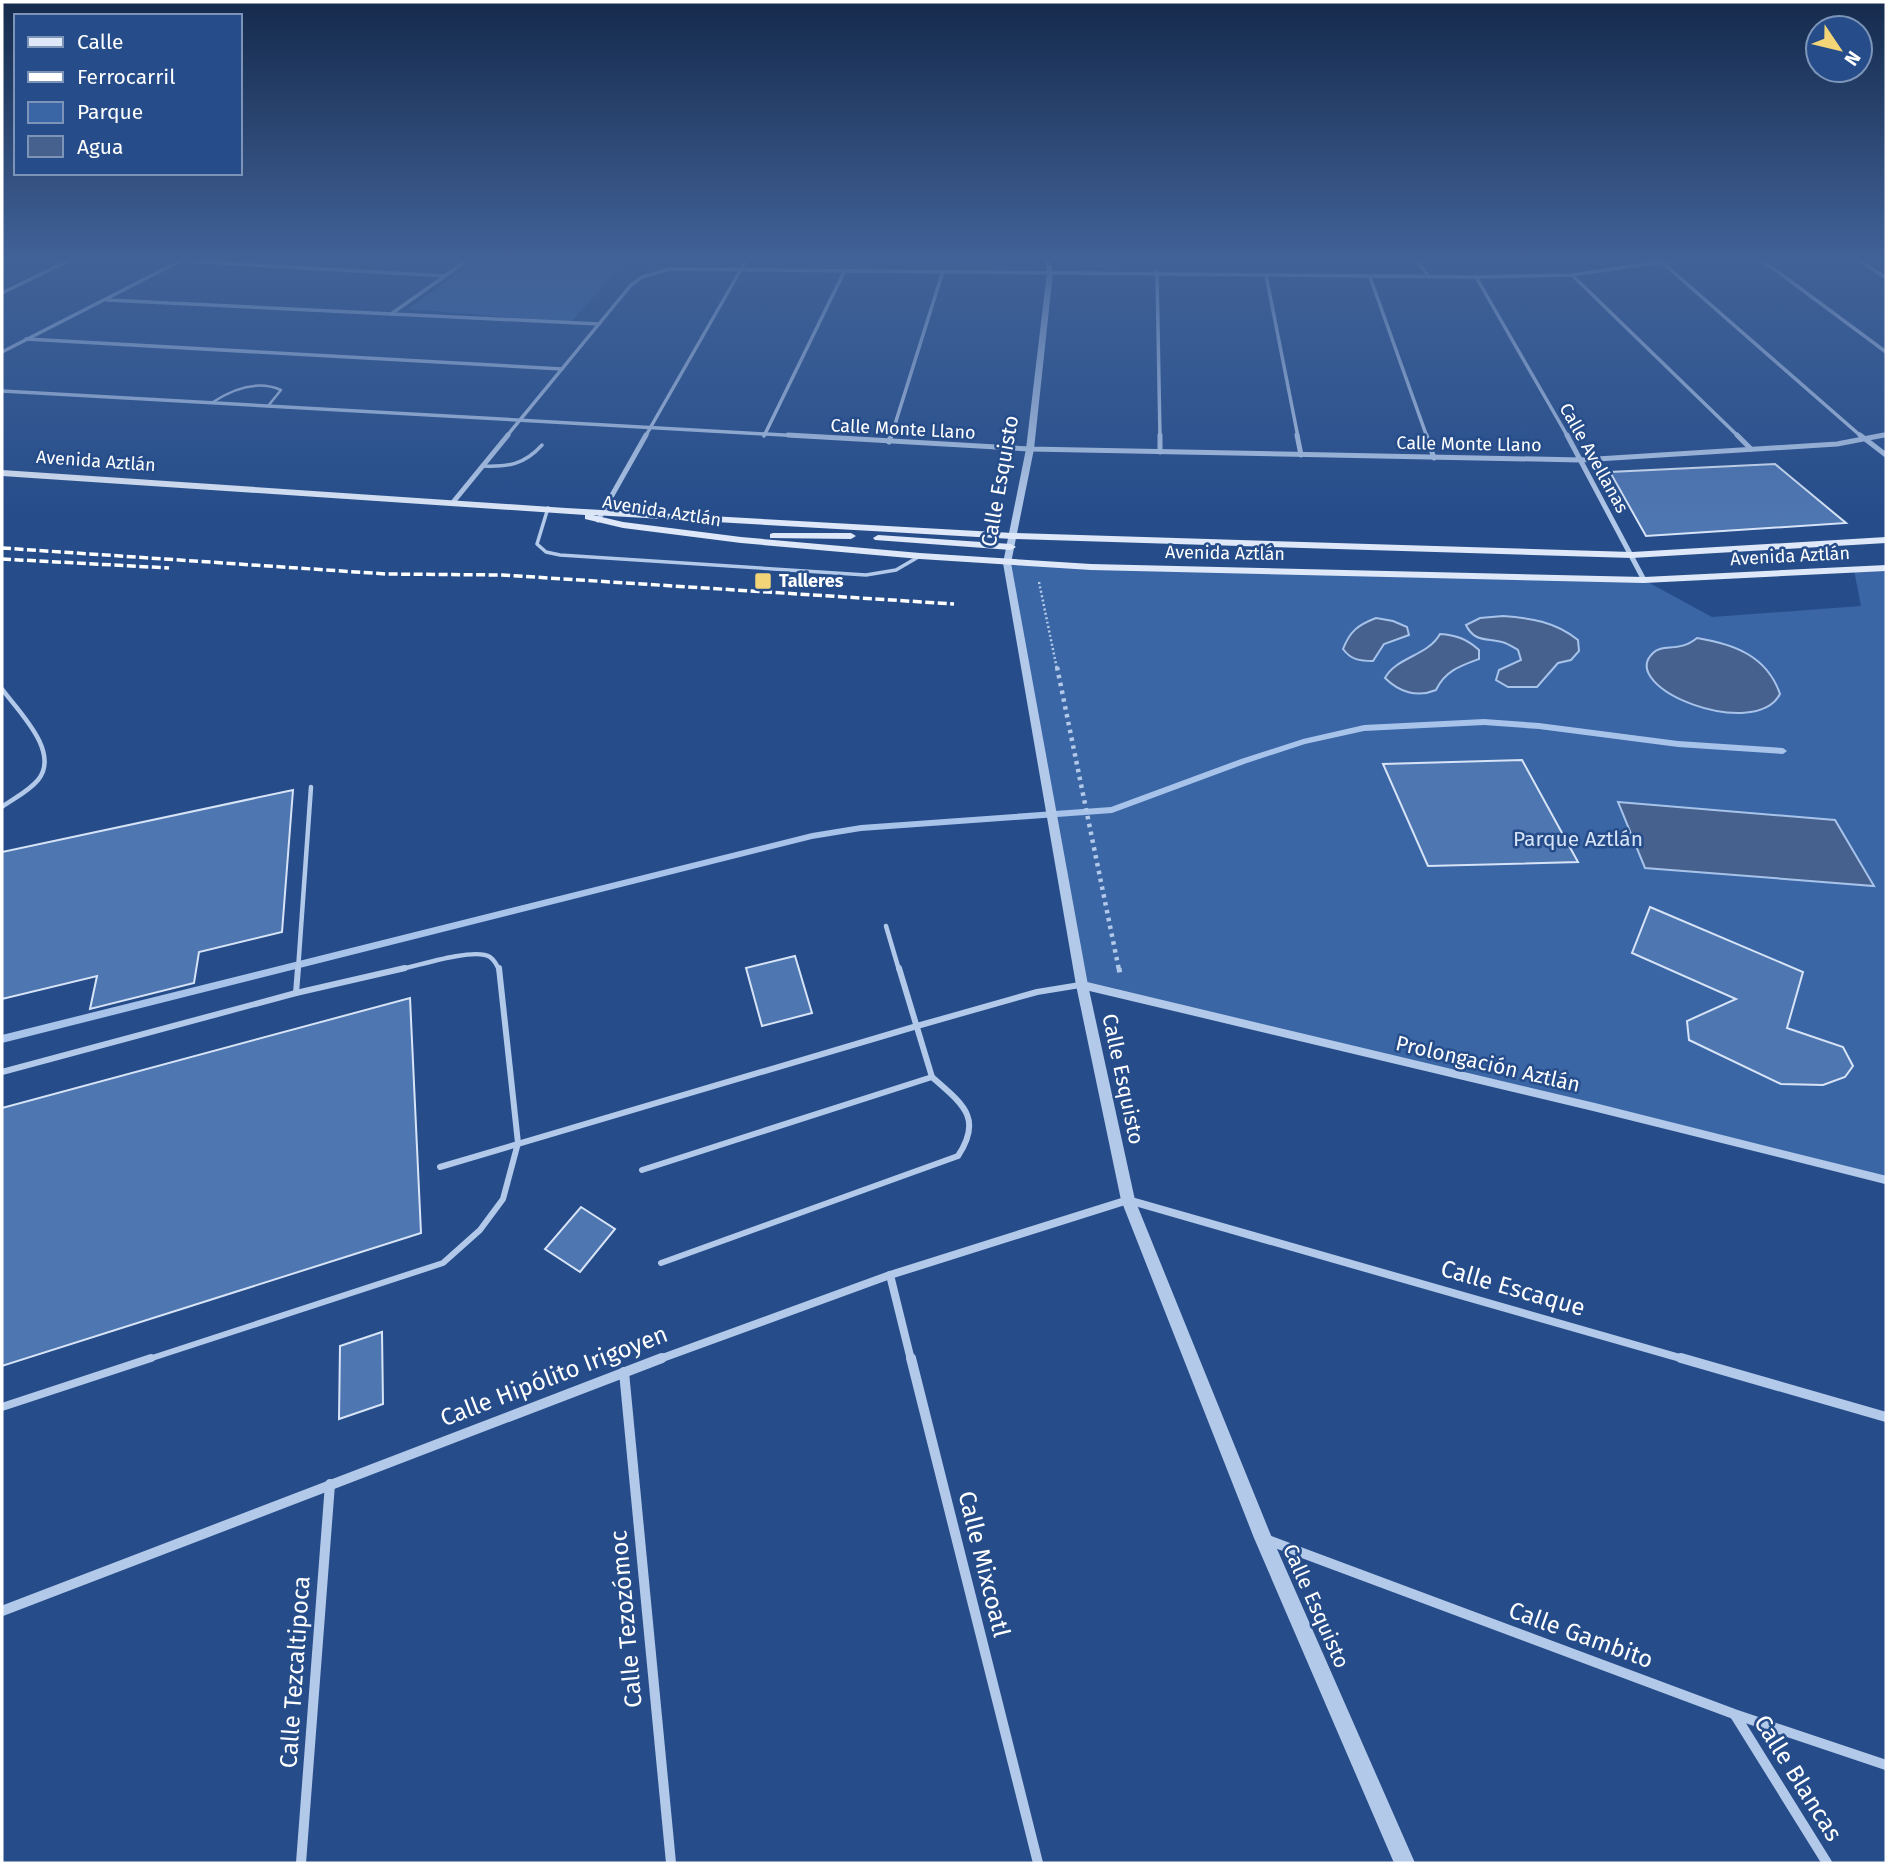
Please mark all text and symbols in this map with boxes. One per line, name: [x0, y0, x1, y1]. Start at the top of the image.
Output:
legend: [14, 14, 242, 175]
north arrow: [1804, 14, 1874, 84]
text: Calle: [77, 29, 123, 55]
text: N: [1839, 47, 1866, 70]
text: Ferrocarril: [77, 64, 175, 90]
text: Parque: [77, 99, 143, 125]
text: Agua: [77, 134, 123, 160]
street label: Calle Avellanas: [1555, 399, 1633, 517]
street label: Calle Esquisto: [976, 413, 1024, 549]
street label: Calle Monte Llano: [830, 414, 976, 444]
street label: Calle Monte Llano: [1396, 432, 1542, 456]
street label: Avenida Aztlán: [35, 446, 157, 476]
street label: Avenida Aztlán: [601, 491, 723, 531]
street label: Avenida Aztlán: [1165, 541, 1285, 565]
street label: Avenida Aztlán: [1730, 542, 1850, 570]
place label: Talleres: [779, 570, 844, 592]
marker: Talleres: [753, 571, 773, 591]
park label: Parque Aztlán: [1513, 826, 1643, 852]
street label: Calle Esquisto: [1096, 1011, 1150, 1147]
street label: Prolongación Aztlán: [1393, 1030, 1583, 1098]
street label: Calle Escaque: [1438, 1254, 1588, 1322]
street label: Calle Hipólito Irigoyen: [436, 1320, 672, 1432]
street label: Calle Mixcoatl: [952, 1488, 1016, 1640]
street label: Calle Tezozómoc: [604, 1529, 648, 1709]
street label: Calle Esquisto: [1277, 1540, 1355, 1672]
street label: Calle Tezcaltipoca: [274, 1575, 316, 1769]
street label: Calle Gambito: [1505, 1596, 1657, 1674]
street label: Calle Blancas: [1748, 1710, 1848, 1846]

